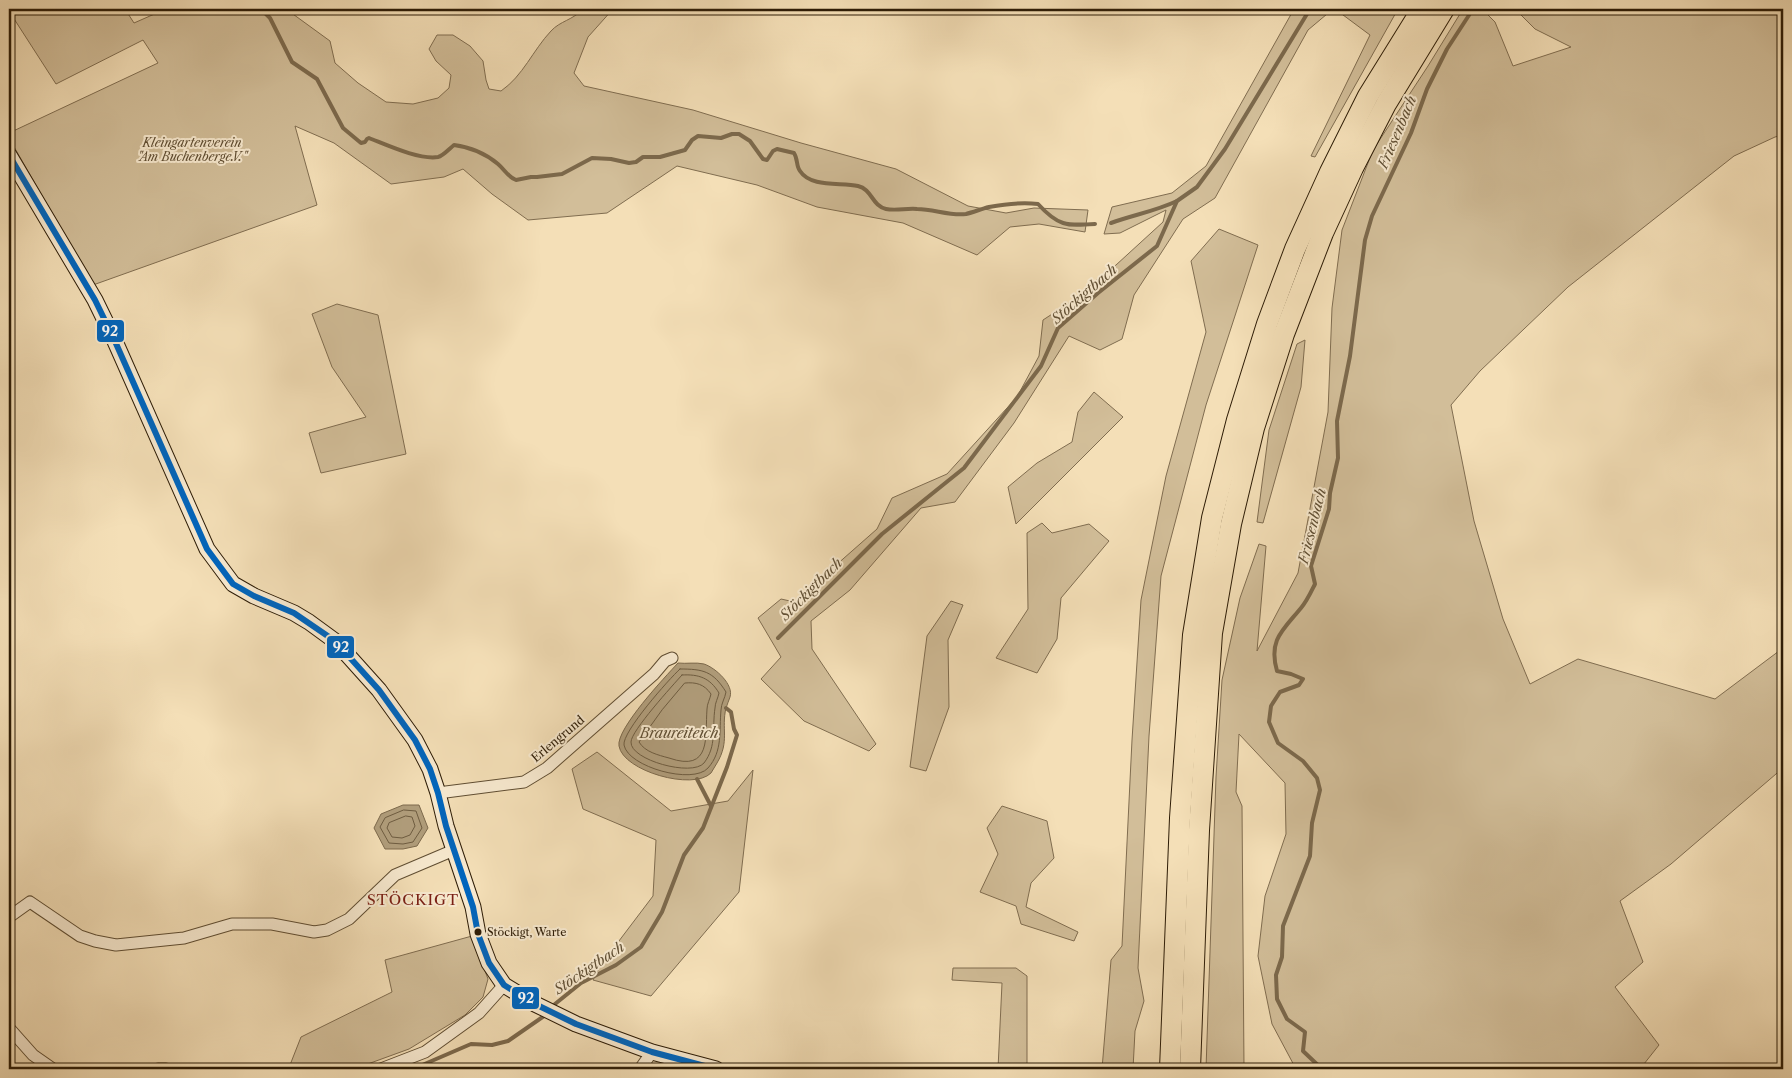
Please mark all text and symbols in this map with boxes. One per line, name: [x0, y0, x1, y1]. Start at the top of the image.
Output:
water label: Friesenbach: [1373, 93, 1420, 172]
park label: Kleingartenverein "Am Buchenberge.V.": [137, 135, 249, 164]
water label: Stöckigtbach: [1047, 261, 1121, 328]
line badge: 92: [96, 319, 125, 343]
text: 92: [102, 322, 118, 340]
water label: Friesenbach: [1294, 486, 1330, 566]
water label: Stöckigtbach: [775, 554, 846, 625]
line badge: 92: [326, 635, 355, 659]
text: 92: [333, 638, 349, 656]
street label: Erlengrund: [528, 712, 588, 765]
water label: Braureiteich: [639, 724, 718, 742]
district label: STÖCKIGT: [367, 890, 459, 909]
place label: Stöckigt, Warte: [487, 925, 566, 939]
marker: Stöckigt, Warte: [473, 927, 483, 937]
water label: Stöckigtbach: [549, 938, 628, 999]
line badge: 92: [511, 986, 540, 1010]
text: 92: [518, 989, 534, 1007]

